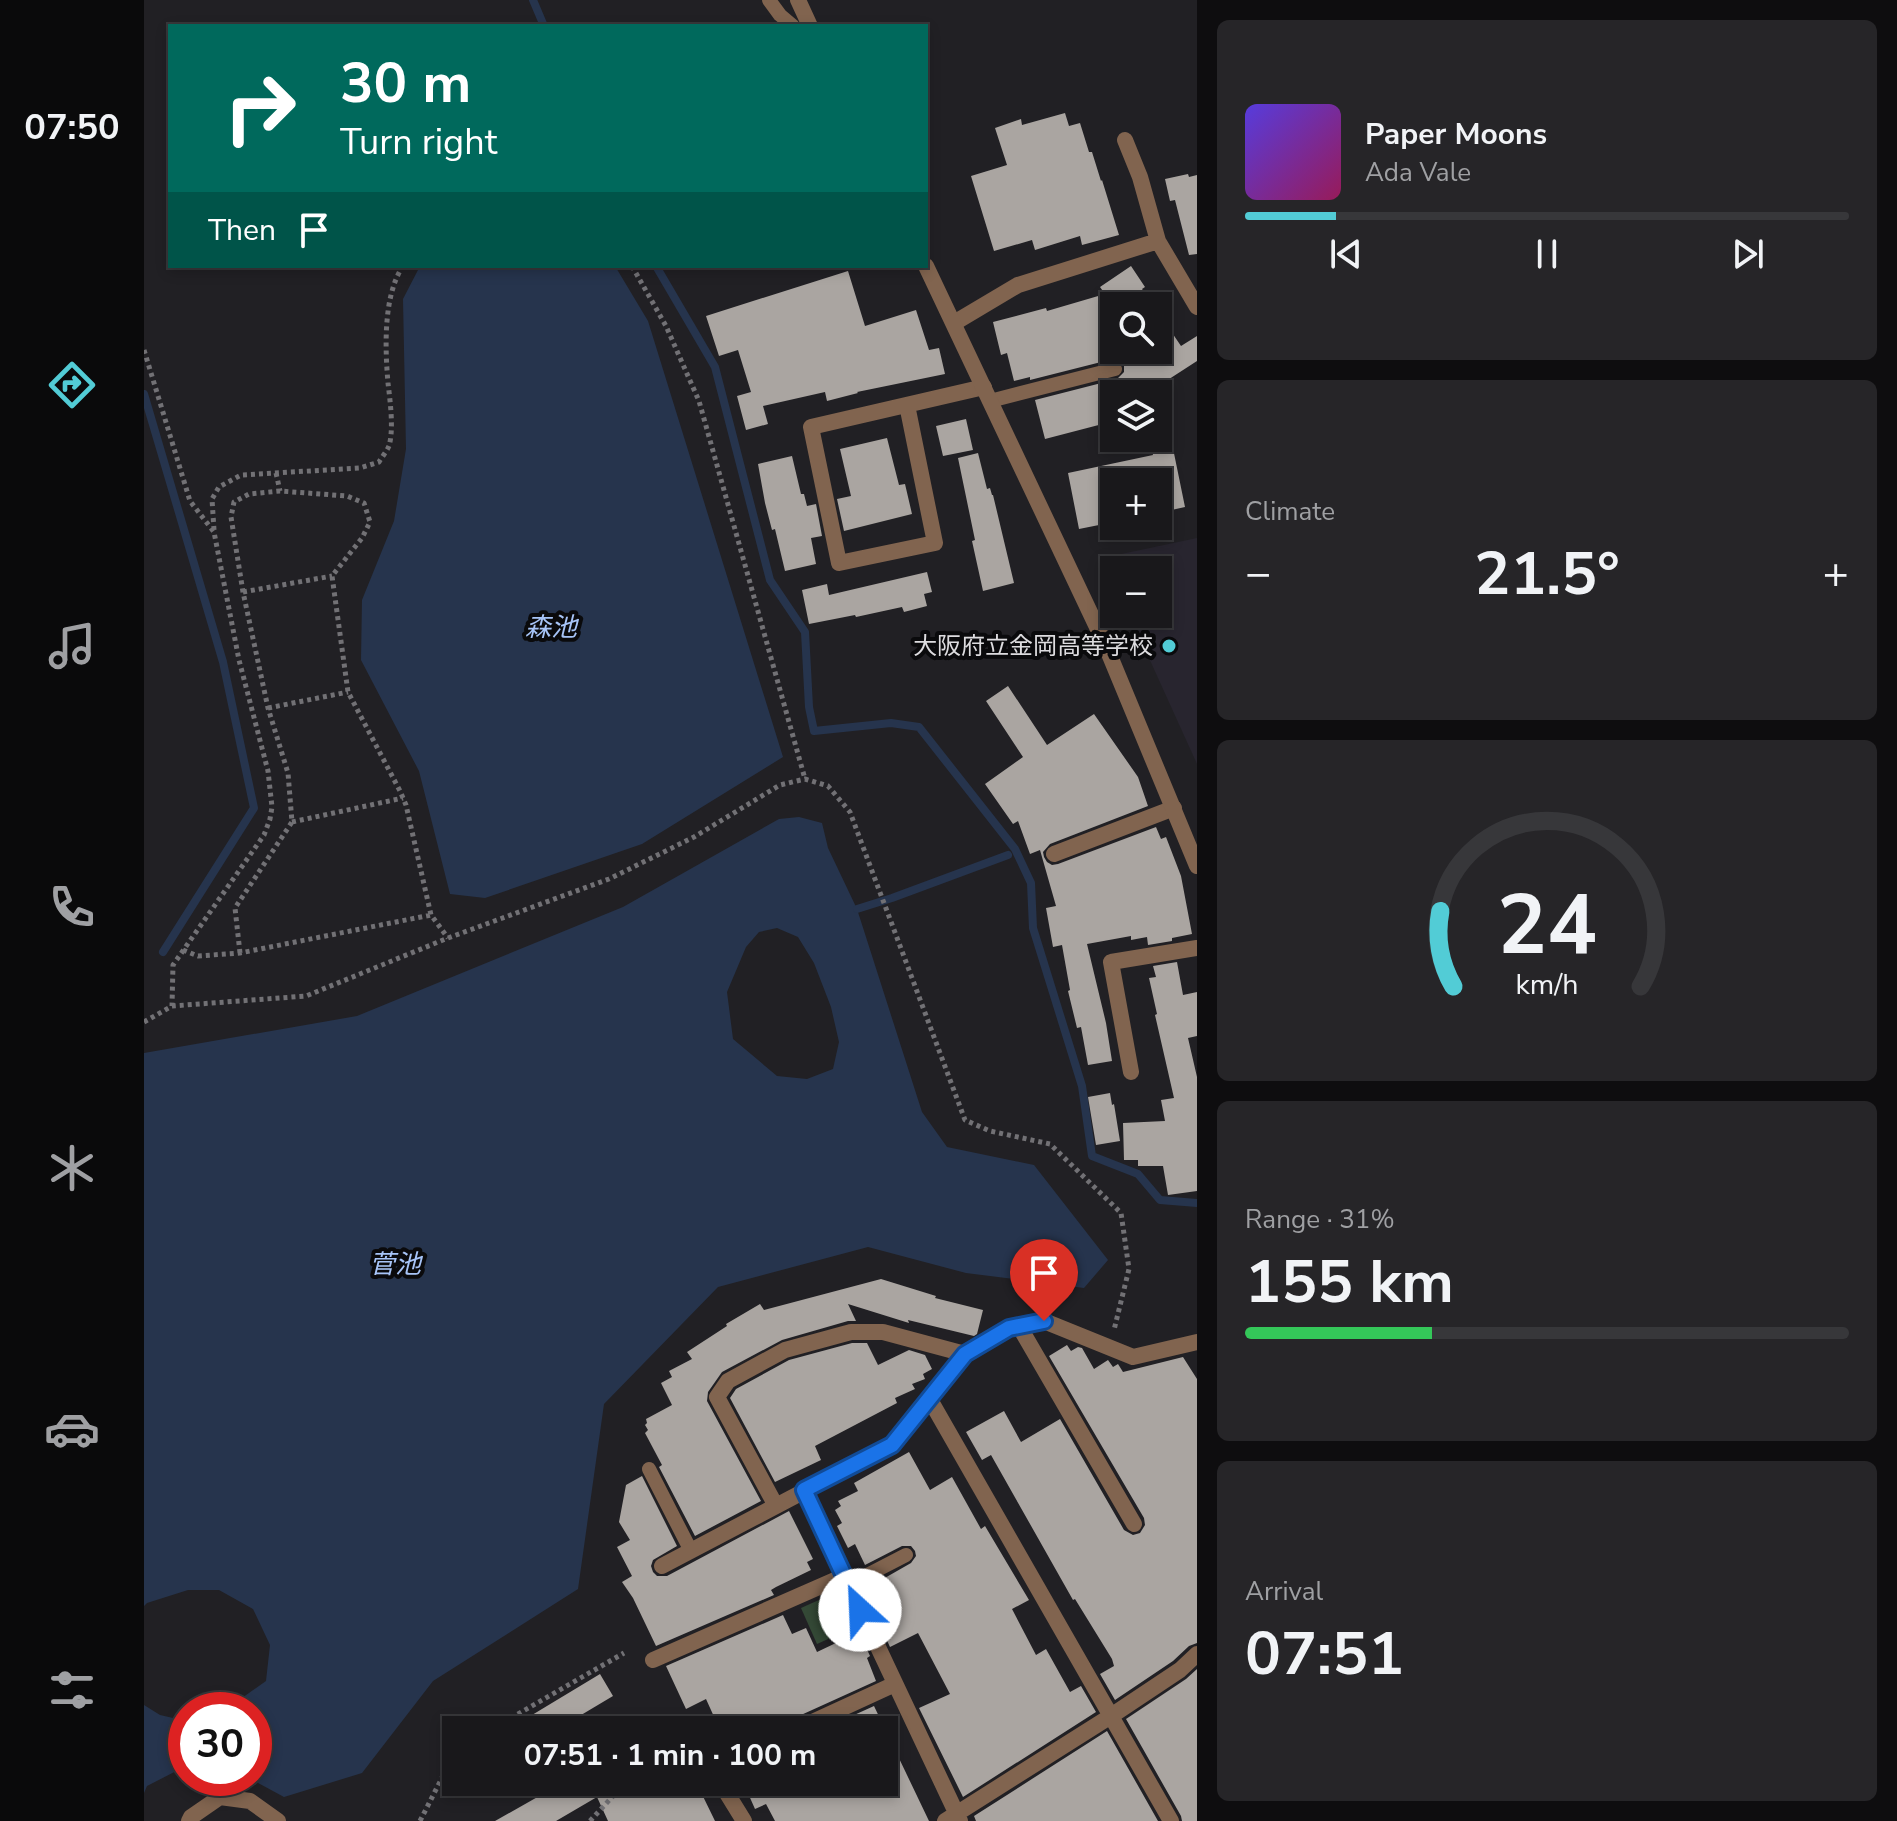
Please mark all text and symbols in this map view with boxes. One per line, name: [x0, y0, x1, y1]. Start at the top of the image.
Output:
text: 30 m: [340, 45, 471, 122]
icon: right: [208, 56, 312, 160]
text: 07:50: [24, 103, 120, 152]
text: Paper Moons: [1365, 114, 1547, 155]
text: Turn right: [340, 118, 497, 167]
text: Ada Vale: [1365, 155, 1471, 190]
icon: arrive: [292, 208, 336, 252]
text: Then: [208, 210, 276, 251]
icon: previous: [1324, 232, 1368, 276]
icon: pause: [1525, 232, 1569, 276]
icon: next: [1726, 232, 1770, 276]
map controls: [1100, 292, 1172, 628]
button: search: [1100, 292, 1172, 364]
icon: directions: [44, 357, 100, 413]
button: layers: [1100, 380, 1172, 452]
button: +: [1100, 468, 1172, 540]
text: Climate: [1245, 494, 1335, 529]
text: 21.5°: [1474, 533, 1620, 615]
text: −: [1245, 544, 1271, 604]
text: +: [1823, 544, 1849, 604]
button: −: [1100, 556, 1172, 628]
water label: 森池: [525, 610, 580, 645]
icon: music: [44, 618, 100, 674]
place label: 大阪府立金岡高等学校: [913, 630, 1153, 662]
marker: 大阪府立金岡高等学校: [1160, 637, 1178, 655]
text: 24: [1497, 868, 1597, 981]
icon: phone: [44, 879, 100, 935]
text: km/h: [1516, 965, 1578, 1004]
icon: climate: [44, 1140, 100, 1196]
text: Range · 31%: [1245, 1202, 1395, 1237]
pin: [1010, 1239, 1078, 1321]
text: 155 km: [1245, 1241, 1454, 1323]
water label: 菅池: [369, 1247, 424, 1282]
icon: arrive: [1022, 1251, 1066, 1295]
icon: car: [44, 1401, 100, 1457]
position arrow: [818, 1568, 902, 1652]
text: Arrival: [1245, 1574, 1323, 1609]
text: 07:51: [1245, 1613, 1404, 1695]
icon: filters: [44, 1662, 100, 1718]
speed limit sign: 30: [168, 1692, 272, 1796]
text: 07:51 · 1 min · 100 m: [524, 1735, 816, 1776]

